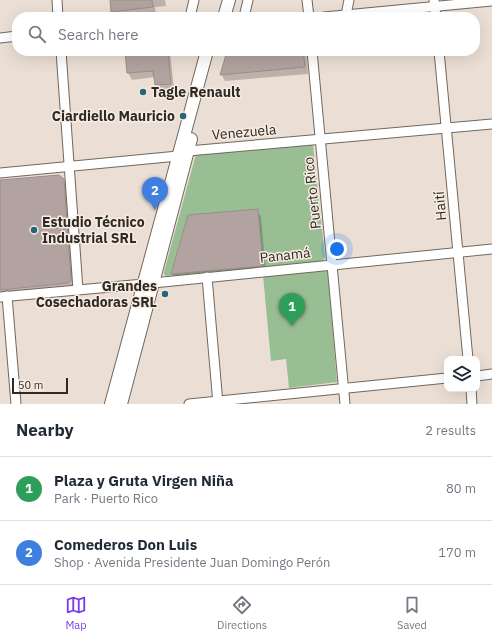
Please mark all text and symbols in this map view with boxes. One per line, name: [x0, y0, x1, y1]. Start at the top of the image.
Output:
search box: [12, 12, 480, 56]
icon: search: [26, 23, 48, 45]
text: Search here: [58, 25, 138, 44]
place label: Tagle Renault: [151, 83, 241, 101]
marker: Tagle Renault: [138, 87, 148, 97]
place label: Ciardiello Mauricio: [52, 107, 175, 125]
marker: Ciardiello Mauricio: [178, 111, 188, 121]
street label: Venezuela: [211, 120, 278, 144]
street label: Puerto Rico: [299, 156, 325, 230]
pin: 2: [142, 177, 168, 210]
street label: Haití: [430, 190, 450, 221]
place label: Estudio Técnico Industrial SRL: [42, 213, 145, 247]
marker: Estudio Técnico Industrial SRL: [29, 225, 39, 235]
your location: [327, 239, 347, 259]
street label: Panamá: [259, 243, 312, 267]
place label: Grandes Cosechadoras SRL: [36, 277, 157, 311]
marker: Grandes Cosechadoras SRL: [160, 289, 170, 299]
pin: 1: [279, 293, 305, 326]
map controls: [444, 356, 480, 392]
button: layers: [444, 356, 480, 392]
scale bar: [12, 376, 68, 395]
text: 50 m: [18, 378, 43, 392]
text: Nearby: [16, 419, 74, 441]
text: 2 results: [425, 422, 476, 439]
text: Plaza y Gruta Virgen Niña: [54, 471, 234, 490]
text: 1: [25, 480, 33, 497]
text: 80 m: [446, 480, 476, 497]
text: Park · Puerto Rico: [54, 490, 158, 507]
text: Comederos Don Luis: [54, 535, 197, 554]
text: 2: [25, 544, 33, 561]
text: 170 m: [438, 544, 476, 561]
text: Shop · Avenida Presidente Juan Domingo Perón: [54, 554, 330, 571]
tab: Map: [65, 594, 87, 632]
tab: Directions: [217, 594, 267, 632]
tab: Saved: [397, 594, 427, 632]

